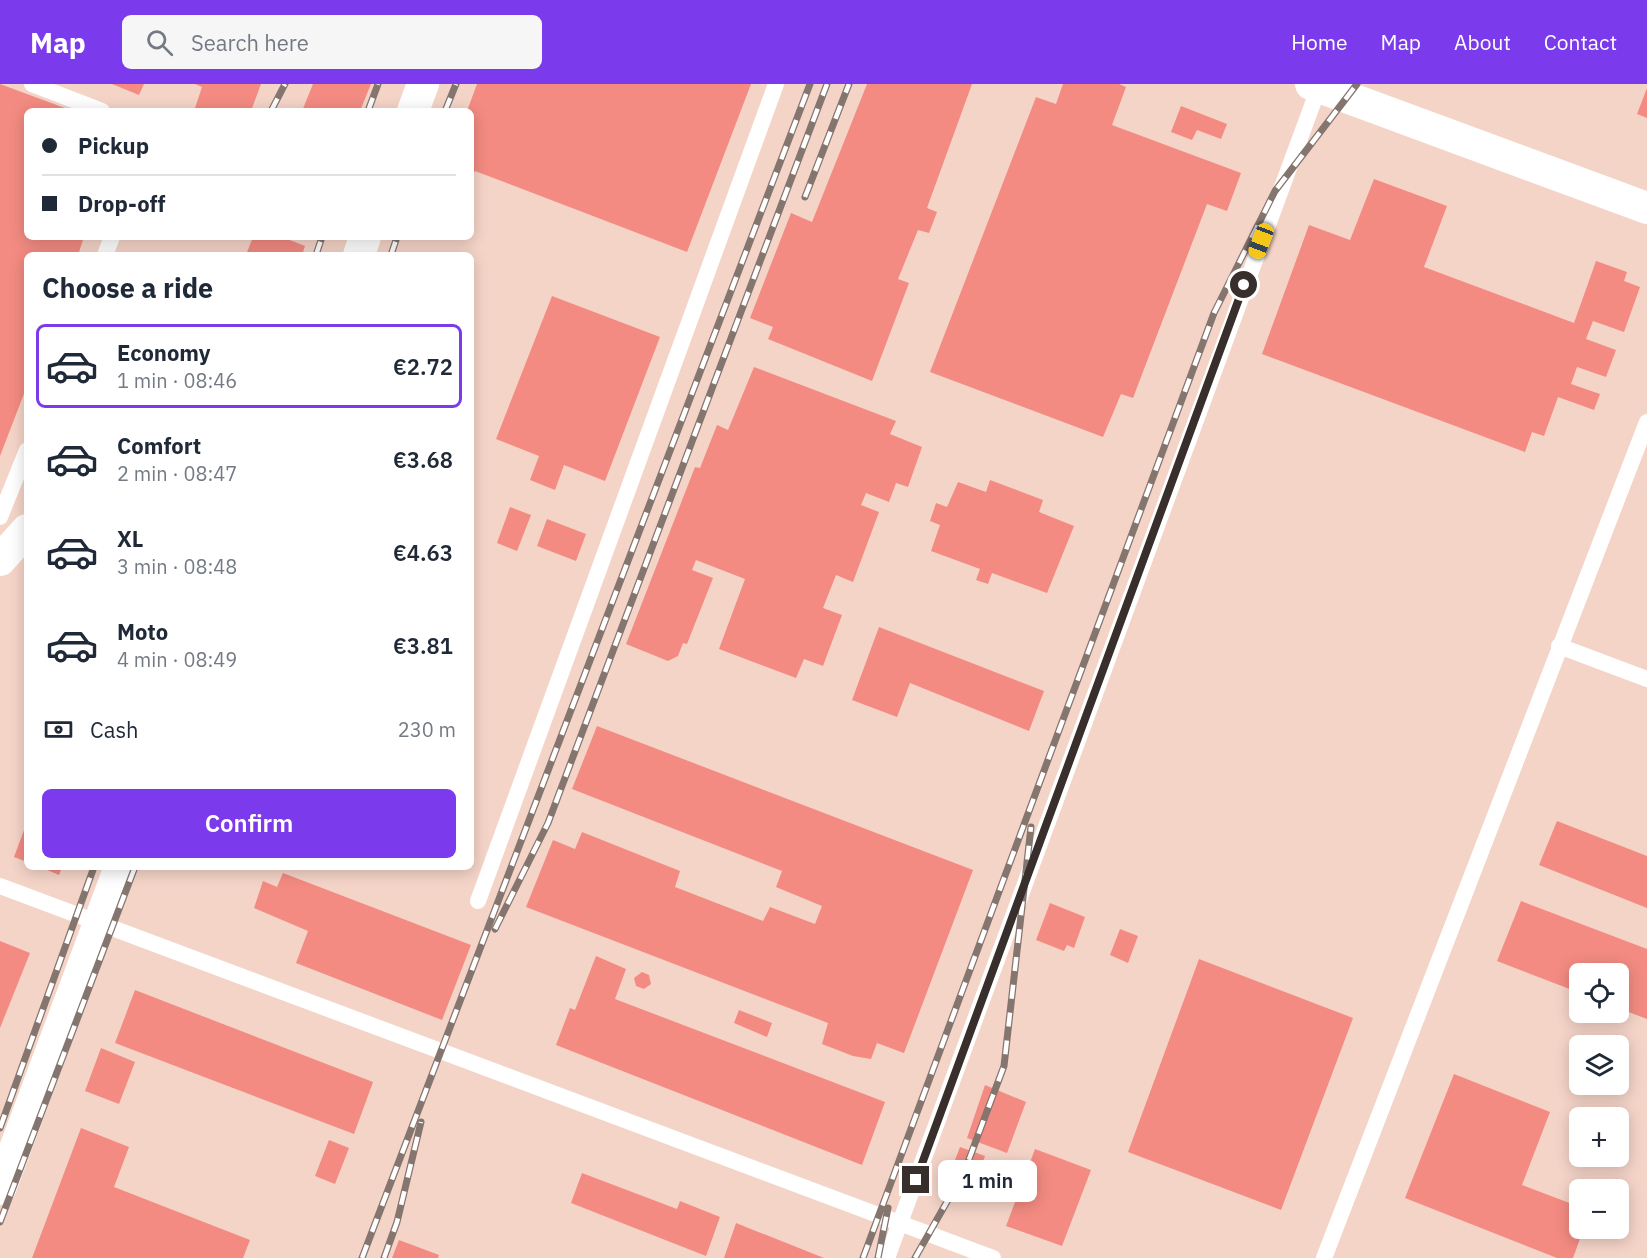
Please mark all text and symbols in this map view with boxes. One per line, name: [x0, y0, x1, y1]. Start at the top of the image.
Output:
search box: [122, 15, 542, 69]
text: Map: [30, 24, 86, 61]
icon: search: [143, 26, 176, 59]
text: Search here: [191, 28, 309, 57]
text: Home: [1291, 28, 1348, 56]
text: Map: [1381, 28, 1421, 56]
text: About: [1454, 28, 1511, 56]
text: Contact: [1544, 28, 1617, 56]
text: Pickup: [78, 131, 149, 160]
text: Drop-off: [78, 189, 165, 218]
car: [1246, 221, 1276, 261]
text: Choose a ride: [42, 270, 213, 305]
route start: [1230, 271, 1257, 298]
text: Economy: [117, 338, 211, 367]
icon: car: [45, 339, 99, 393]
text: €2.72: [393, 352, 453, 381]
text: 1 min · 08:46: [117, 367, 237, 394]
text: Comfort: [117, 431, 201, 460]
icon: car: [45, 432, 99, 486]
text: €3.68: [393, 445, 453, 474]
text: 2 min · 08:47: [117, 460, 237, 487]
text: XL: [117, 524, 143, 553]
icon: car: [45, 525, 99, 579]
text: €4.63: [393, 538, 453, 567]
text: 3 min · 08:48: [117, 553, 237, 580]
text: Moto: [117, 617, 168, 646]
icon: car: [45, 618, 99, 672]
text: €3.81: [393, 631, 453, 660]
text: 4 min · 08:49: [117, 646, 237, 673]
icon: cash: [42, 713, 75, 746]
text: Cash: [90, 715, 139, 744]
text: 230 m: [398, 716, 456, 743]
button: Confirm: [42, 789, 456, 858]
map controls: [1569, 963, 1629, 1239]
button: locate: [1569, 963, 1629, 1023]
button: layers: [1569, 1035, 1629, 1095]
button: +: [1569, 1107, 1629, 1167]
callout: 1 min: [937, 1159, 1036, 1201]
route end: [902, 1166, 929, 1193]
text: 1 min: [962, 1167, 1013, 1194]
button: −: [1569, 1179, 1629, 1239]

